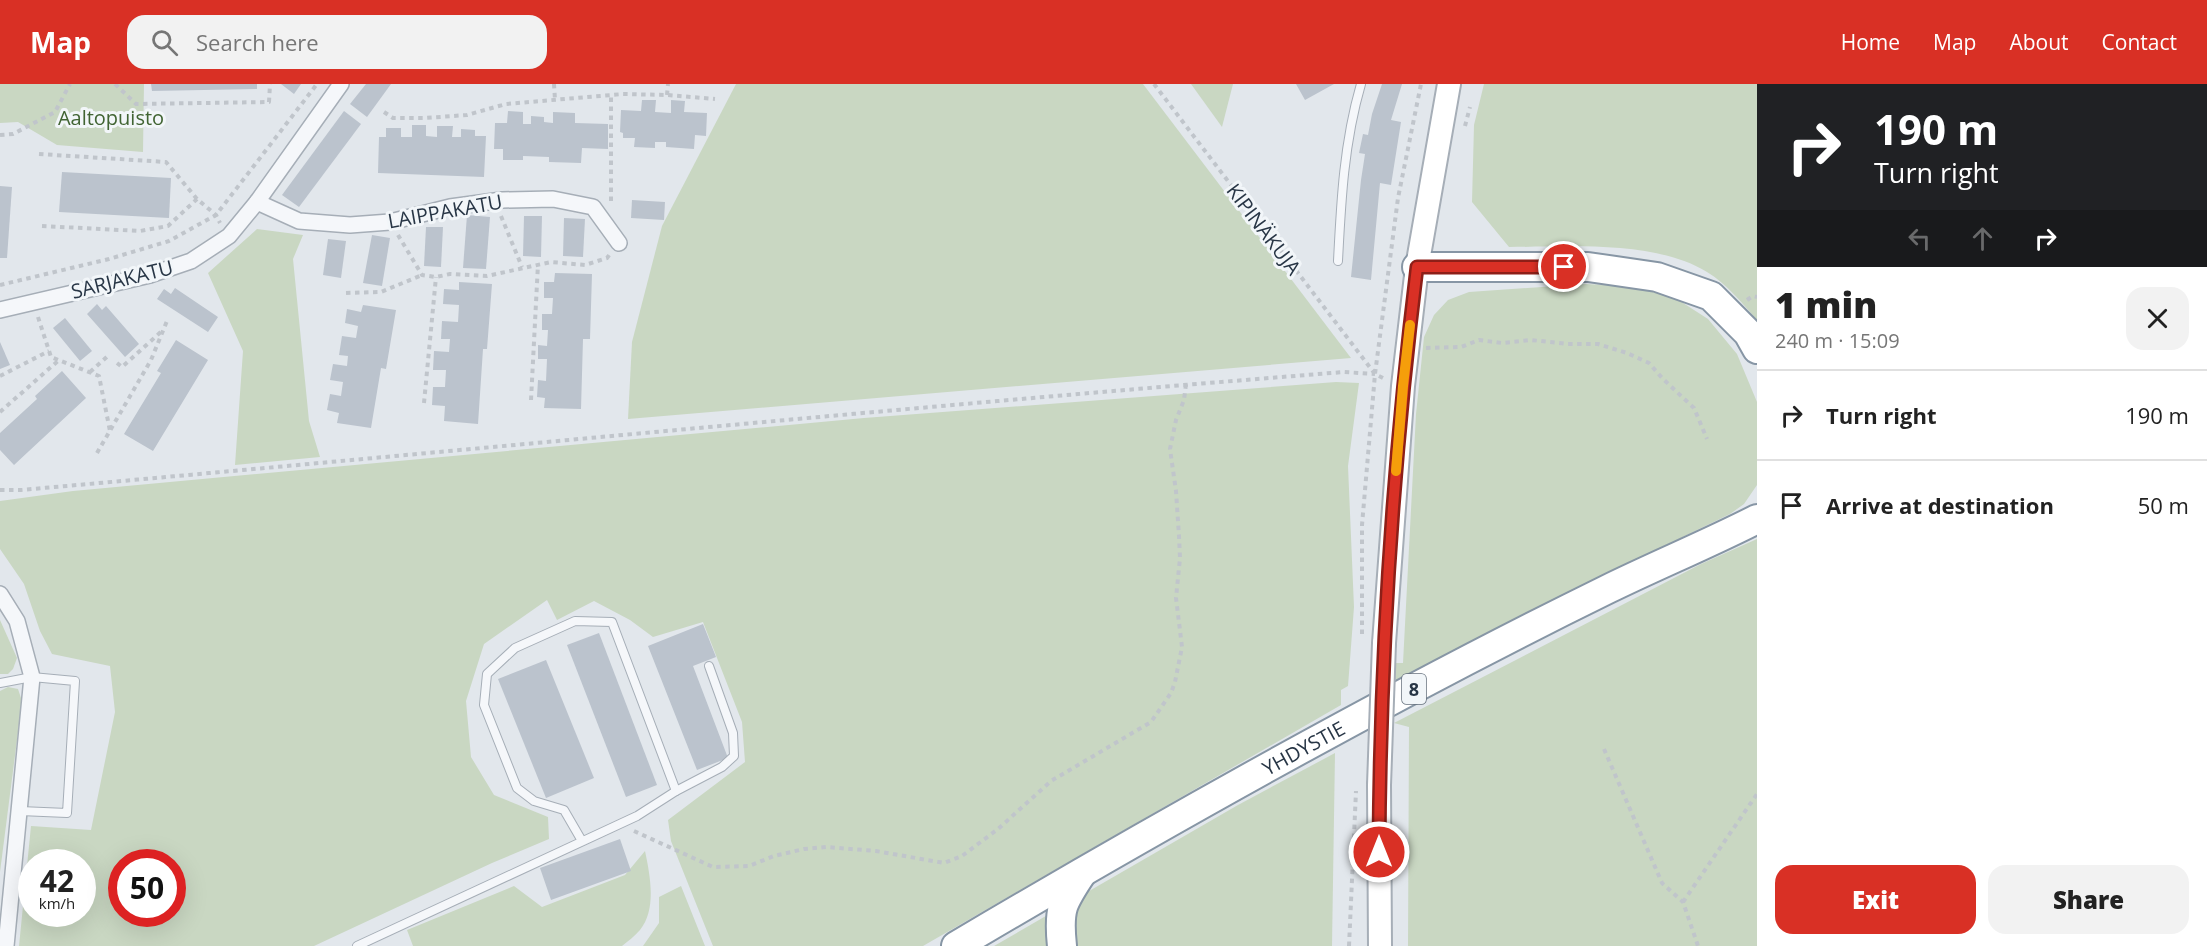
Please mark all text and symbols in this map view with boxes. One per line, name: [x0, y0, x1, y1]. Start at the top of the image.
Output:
search box: [127, 15, 547, 69]
text: Map: [30, 23, 91, 61]
icon: search: [148, 26, 181, 59]
text: Search here: [196, 27, 319, 57]
text: Home: [1841, 28, 1900, 56]
text: Map: [1933, 28, 1976, 56]
text: About: [2009, 28, 2069, 56]
text: Contact: [2102, 28, 2177, 56]
text: 190 m: [1874, 100, 1998, 157]
park label: Aaltopuisto: [58, 104, 164, 131]
icon: right: [1775, 108, 1853, 186]
text: Turn right: [1874, 154, 1999, 191]
street label: KIPINÄKUJA: [1221, 178, 1307, 281]
street label: LAIPPAKATU: [386, 188, 504, 234]
icon: left: [1903, 222, 1936, 255]
icon: ahead: [1966, 222, 1999, 255]
icon: right: [2029, 222, 2062, 255]
pin: [1538, 241, 1589, 292]
icon: arrive: [1547, 250, 1580, 283]
street label: SARJAKATU: [68, 253, 176, 305]
text: 1 min: [1775, 280, 1877, 329]
button: close: [2126, 287, 2189, 350]
text: 240 m · 15:09: [1775, 327, 1900, 354]
icon: right: [1775, 399, 1808, 432]
text: Turn right: [1826, 400, 1937, 430]
text: 190 m: [2125, 400, 2189, 430]
icon: arrive: [1775, 489, 1808, 522]
text: Arrive at destination: [1826, 490, 2054, 520]
text: 50 m: [2138, 490, 2189, 520]
road number: 8: [1402, 674, 1426, 704]
street label: YHDYSTIE: [1257, 714, 1349, 781]
position arrow: [1347, 820, 1411, 884]
speed limit sign: 50: [108, 849, 186, 927]
text: 42: [40, 860, 74, 901]
button: Exit: [1775, 865, 1976, 934]
button: Share: [1988, 865, 2189, 934]
text: km/h: [39, 893, 75, 913]

